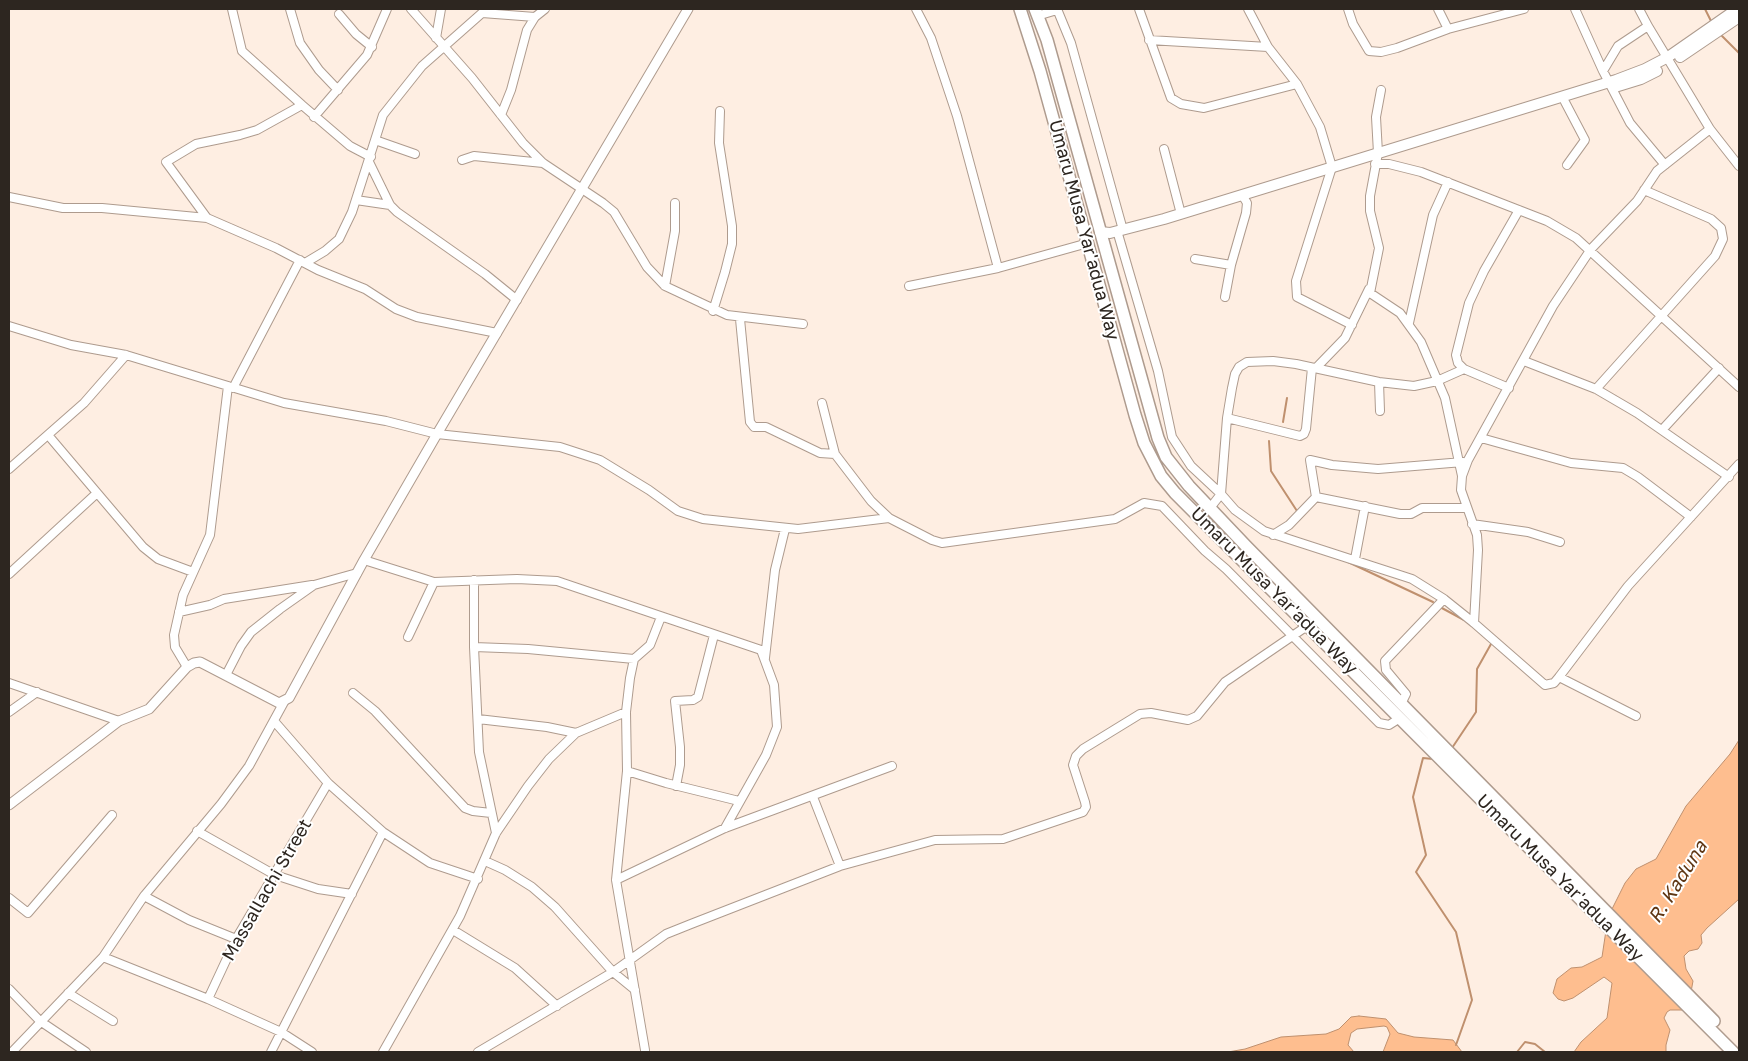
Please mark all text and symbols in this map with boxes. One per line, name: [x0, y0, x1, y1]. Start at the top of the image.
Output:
street label: Umaru Musa Yar'adua Way: [1044, 117, 1124, 343]
street label: Umaru Musa Yar'adua Way: [1186, 503, 1362, 679]
street label: Umaru Musa Yar'adua Way: [1472, 790, 1648, 966]
street label: Massallachi Street: [218, 815, 316, 965]
water label: R. Kaduna: [1644, 837, 1712, 927]

